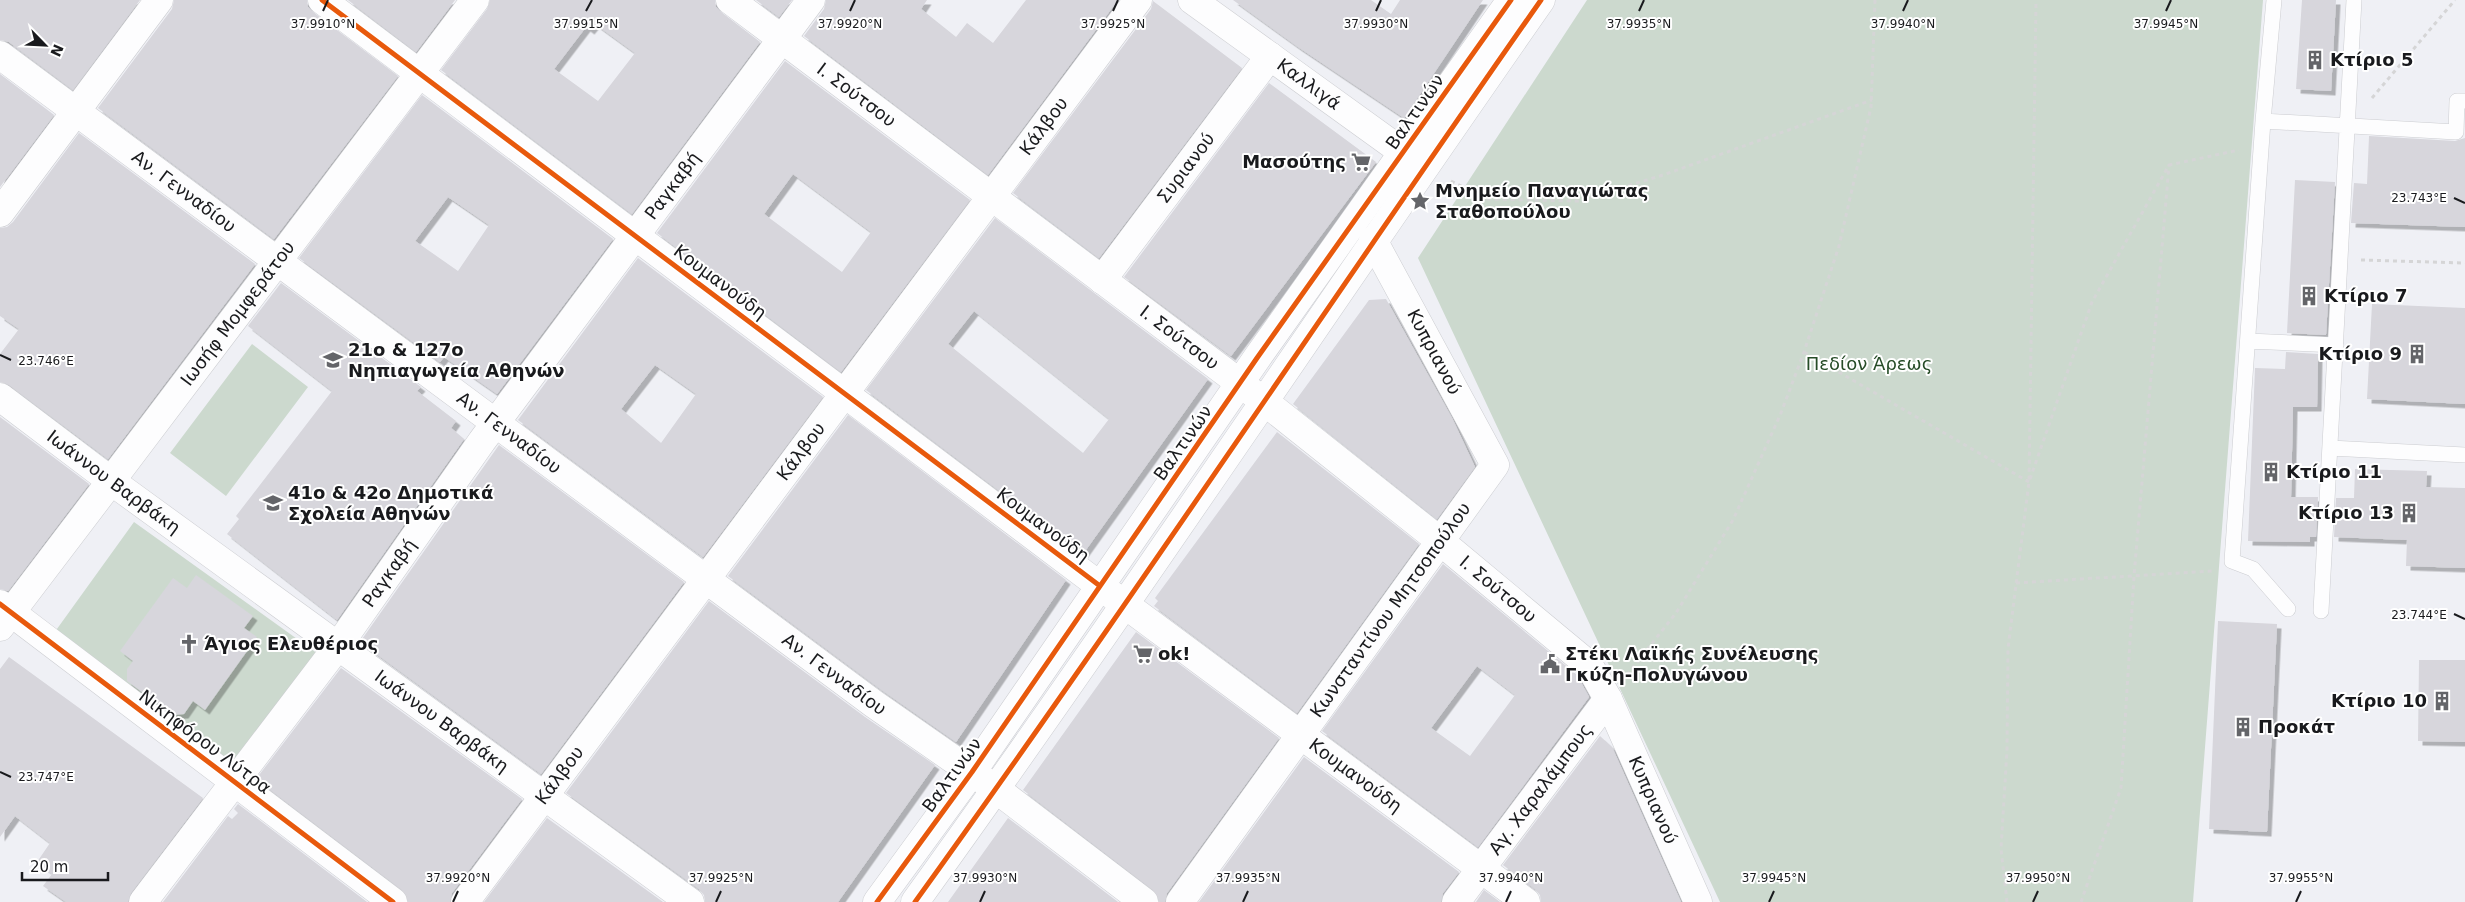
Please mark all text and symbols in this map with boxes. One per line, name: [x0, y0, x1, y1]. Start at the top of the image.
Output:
text: 37.9910°N: [291, 17, 355, 31]
text: 37.9915°N: [554, 17, 618, 31]
text: 37.9920°N: [818, 17, 882, 31]
text: 37.9925°N: [1081, 17, 1145, 31]
text: 37.9930°N: [1344, 17, 1408, 31]
text: 37.9935°N: [1607, 17, 1671, 31]
text: 37.9940°N: [1871, 17, 1935, 31]
text: 37.9945°N: [2134, 17, 2198, 31]
north arrow: [20, 20, 70, 70]
text: N: [47, 42, 67, 59]
building icon: Κτίριο 5: [2304, 49, 2326, 71]
place label: Κτίριο 5: [2330, 49, 2414, 70]
street label: Καλλιγά: [1273, 54, 1345, 114]
street label: Ι. Σούτσου: [813, 58, 900, 131]
street label: Βαλτινών: [1381, 70, 1448, 153]
street label: Κάλβου: [1015, 93, 1072, 159]
street label: Συριανού: [1152, 128, 1219, 207]
street label: Αν. Γενναδίου: [128, 146, 240, 237]
street label: Ραγκαβή: [640, 148, 704, 223]
place label: Μασούτης: [1242, 151, 1346, 172]
supermarket icon: Μασούτης: [1350, 151, 1372, 173]
place label: Μνημείο Παναγιώτας Σταθοπούλου: [1435, 180, 1648, 222]
place icon: Μνημείο Παναγιώτας Σταθοπούλου: [1409, 190, 1431, 212]
text: 23.743°E: [2391, 191, 2447, 205]
street label: Ιωσήφ Μομφεράτου: [176, 237, 299, 390]
street label: Κουμανούδη: [670, 240, 771, 323]
building icon: Κτίριο 7: [2298, 285, 2320, 307]
place label: Κτίριο 7: [2324, 285, 2408, 306]
street label: Ι. Σούτσου: [1136, 301, 1223, 374]
street label: Κυπριανού: [1403, 305, 1466, 398]
place label: 21ο & 127ο Νηπιαγωγεία Αθηνών: [348, 339, 565, 381]
place label: Κτίριο 9: [2318, 343, 2402, 364]
building icon: Κτίριο 9: [2406, 343, 2428, 365]
school or university icon: 21ο & 127ο Νηπιαγωγεία Αθηνών: [322, 349, 344, 371]
park label: Πεδίον Άρεως: [1806, 353, 1932, 374]
text: 23.746°E: [18, 354, 74, 368]
street label: Αν. Γενναδίου: [453, 387, 565, 478]
street label: Βαλτινών: [1149, 401, 1216, 484]
street label: Κάλβου: [772, 418, 829, 485]
street label: Ιωάννου Βαρβάκη: [43, 425, 185, 538]
building icon: Κτίριο 11: [2260, 461, 2282, 483]
place label: Κτίριο 11: [2286, 461, 2382, 482]
place label: 41ο & 42ο Δημοτικά Σχολεία Αθηνών: [288, 482, 493, 524]
street label: Κουμανούδη: [993, 483, 1094, 566]
school or university icon: 41ο & 42ο Δημοτικά Σχολεία Αθηνών: [262, 492, 284, 514]
street label: Κωνσταντίνου Μητσοπούλου: [1306, 498, 1475, 721]
place label: Κτίριο 13: [2298, 502, 2394, 523]
building icon: Κτίριο 13: [2398, 502, 2420, 524]
street label: Ραγκαβή: [358, 535, 420, 611]
street label: Ι. Σούτσου: [1456, 551, 1541, 627]
text: 23.744°E: [2391, 608, 2447, 622]
street label: Αν. Γενναδίου: [778, 629, 891, 719]
church icon: Άγιος Ελευθέριος: [178, 633, 200, 655]
place label: Άγιος Ελευθέριος: [204, 633, 378, 654]
supermarket icon: ok!: [1132, 643, 1154, 665]
place label: ok!: [1158, 643, 1191, 664]
place label: Στέκι Λαϊκής Συνέλευσης Γκύζη-Πολυγώνου: [1565, 643, 1819, 685]
public building icon: Στέκι Λαϊκής Συνέλευσης Γκύζη-Πολυγώνου: [1539, 653, 1561, 675]
street label: Ιωάννου Βαρβάκη: [371, 665, 513, 777]
street label: Νικηφόρου Λύτρα: [135, 685, 275, 798]
place label: Κτίριο 10: [2331, 690, 2427, 711]
building icon: Κτίριο 10: [2431, 690, 2453, 712]
building icon: Προκάτ: [2232, 716, 2254, 738]
place label: Προκάτ: [2258, 716, 2335, 737]
street label: Αγ. Χαραλάμπους: [1484, 719, 1596, 859]
street label: Βαλτινών: [918, 733, 986, 816]
street label: Κουμανούδη: [1305, 734, 1406, 816]
street label: Κάλβου: [531, 742, 588, 808]
street label: Κυπριανού: [1625, 753, 1682, 847]
text: 23.747°E: [18, 770, 74, 784]
scale bar: [22, 850, 109, 882]
text: 20 m: [30, 858, 68, 876]
text: 37.9920°N: [426, 871, 490, 885]
text: 37.9925°N: [689, 871, 753, 885]
text: 37.9930°N: [953, 871, 1017, 885]
text: 37.9935°N: [1216, 871, 1280, 885]
text: 37.9940°N: [1479, 871, 1543, 885]
text: 37.9945°N: [1742, 871, 1806, 885]
text: 37.9950°N: [2006, 871, 2070, 885]
text: 37.9955°N: [2269, 871, 2333, 885]

